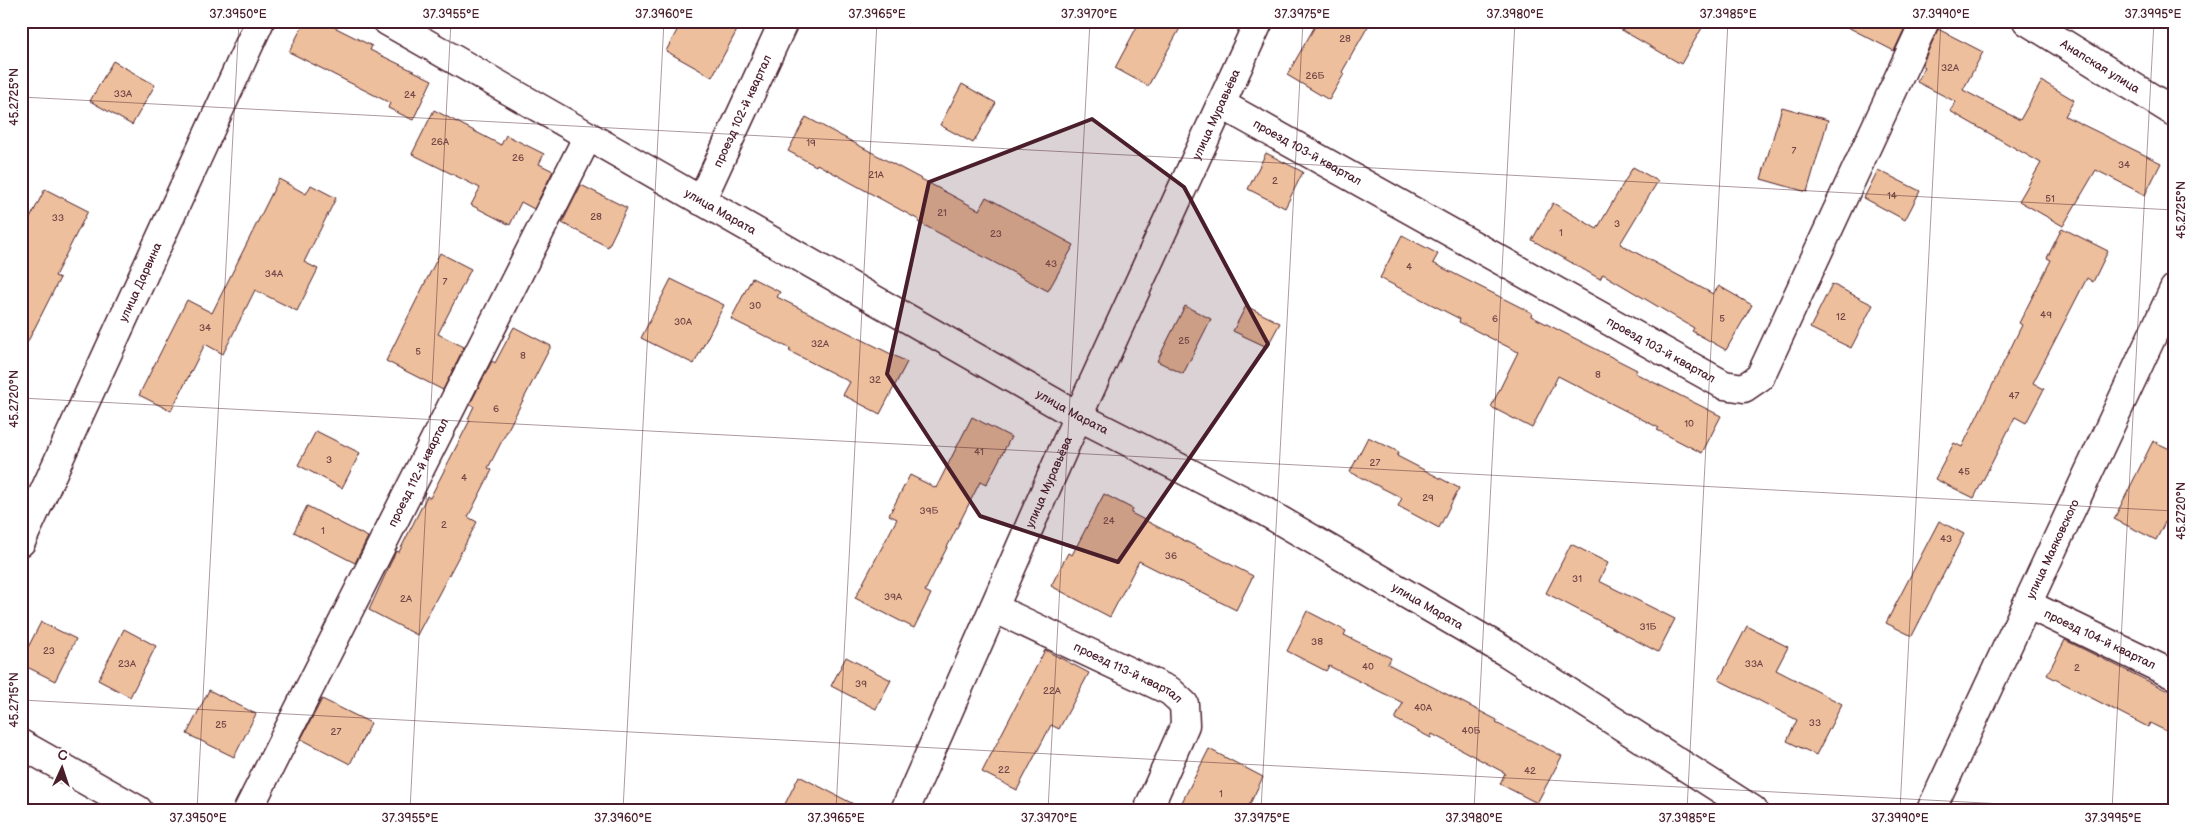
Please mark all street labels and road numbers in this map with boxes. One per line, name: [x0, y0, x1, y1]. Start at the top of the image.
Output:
street label: Анапская улица: [2057, 36, 2142, 97]
street label: проезд 102-й квартал: [711, 53, 775, 170]
street label: улица Муравьёва: [1189, 67, 1244, 162]
street label: проезд 103-й квартал: [1250, 116, 1364, 189]
street label: улица Марата: [682, 186, 759, 238]
street label: улица Дарвина: [116, 240, 165, 324]
street label: проезд 103-й квартал: [1604, 314, 1718, 387]
street label: улица Марата: [1033, 387, 1111, 438]
street label: проезд 112-й квартал: [384, 417, 452, 529]
street label: улица Муравьёва: [1023, 434, 1076, 530]
street label: улица Маяковского: [2024, 497, 2083, 601]
street label: улица Марата: [1389, 580, 1466, 633]
street label: проезд 104-й квартал: [2041, 606, 2158, 673]
street label: проезд 113-й квартал: [1071, 640, 1185, 707]

